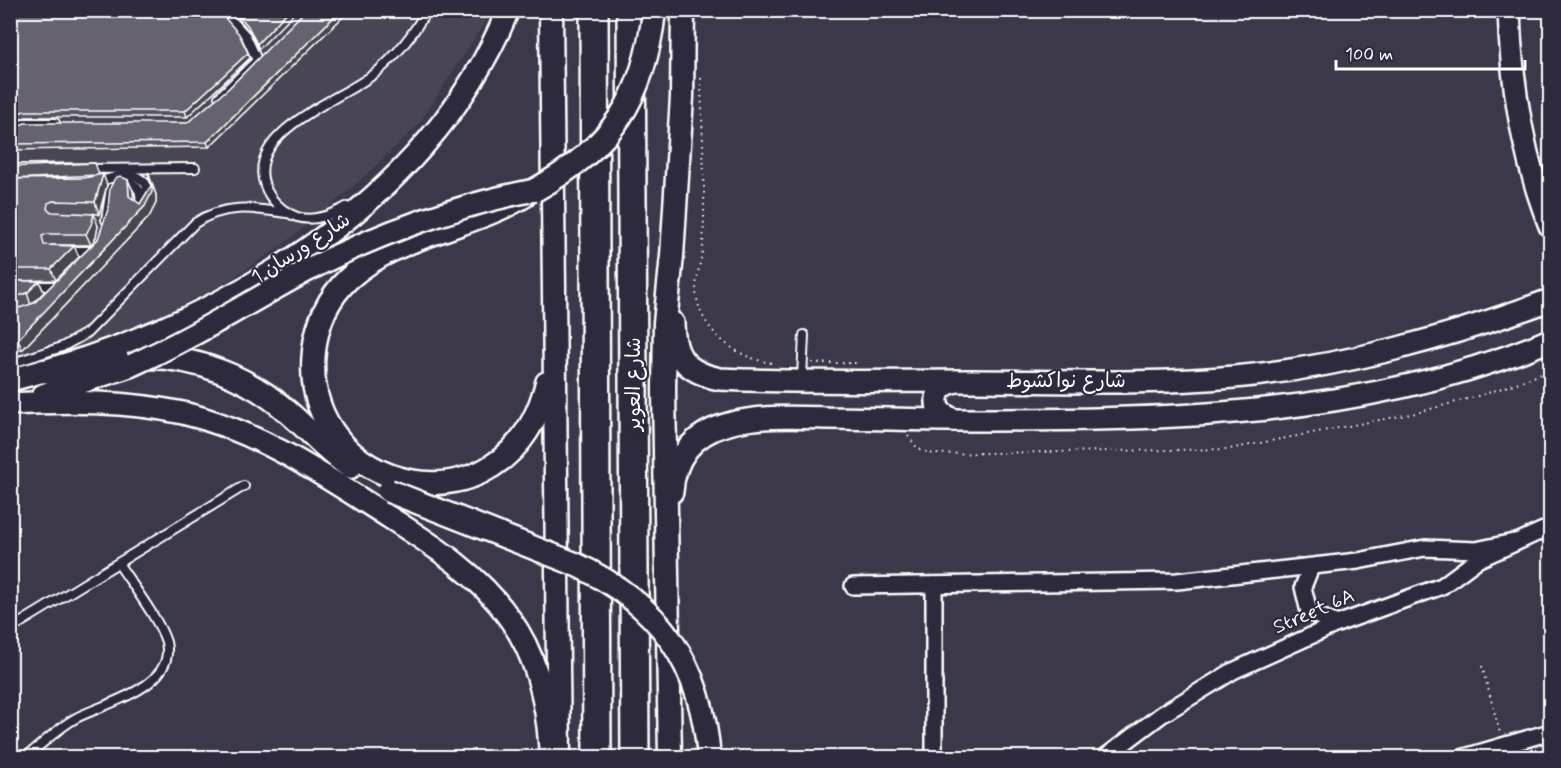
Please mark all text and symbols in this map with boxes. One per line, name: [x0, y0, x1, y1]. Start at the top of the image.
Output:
scale bar: [1336, 33, 1525, 71]
text: 100 m: [1345, 43, 1393, 67]
street label: شارع ورسان 1: [246, 207, 356, 291]
street label: شارع العوير: [621, 337, 648, 433]
street label: شارع نواكشوط: [1006, 368, 1126, 395]
street label: Street 6A: [1269, 583, 1359, 641]

